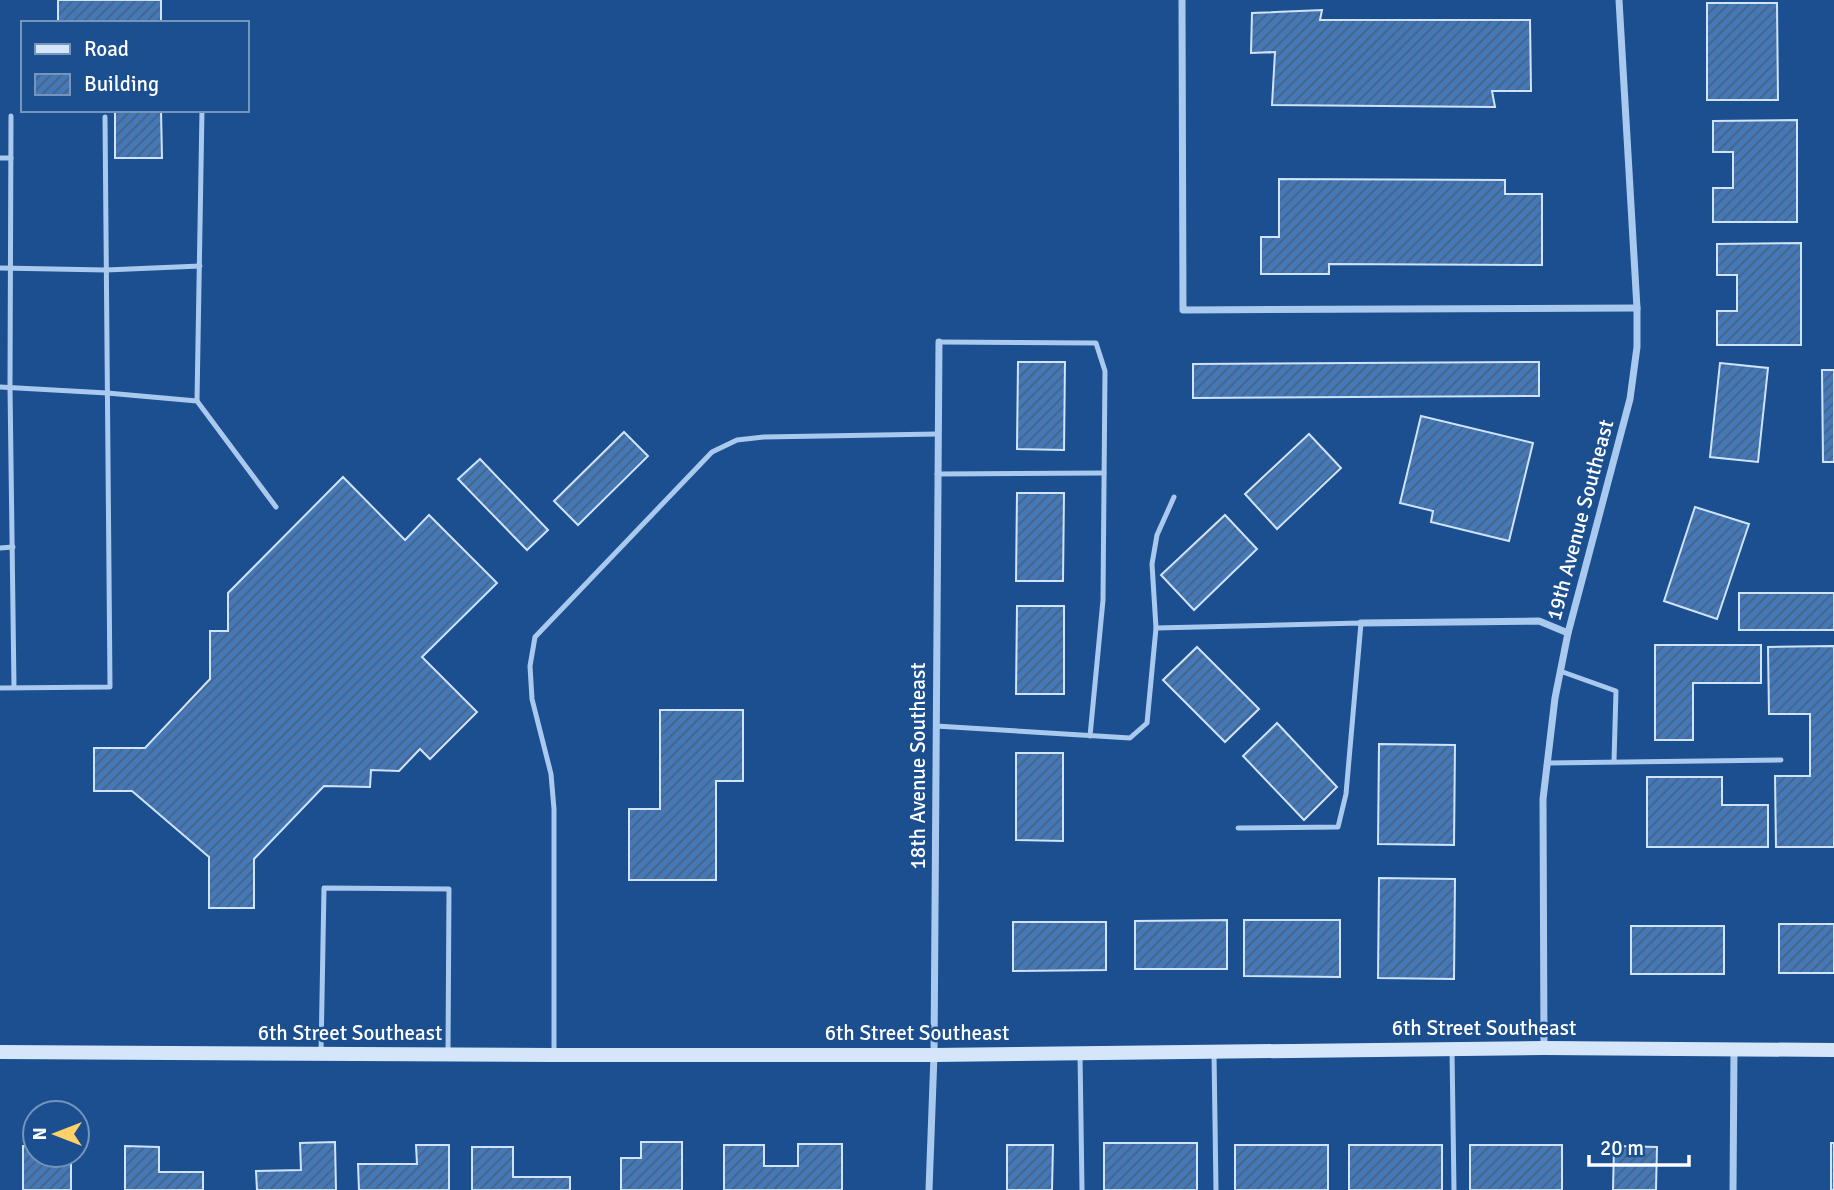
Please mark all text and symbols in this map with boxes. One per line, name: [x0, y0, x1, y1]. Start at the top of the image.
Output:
legend: [21, 21, 248, 112]
text: Road: [84, 36, 129, 62]
text: Building: [84, 71, 159, 97]
street label: 19th Avenue Southeast: [1541, 417, 1619, 623]
street label: 18th Avenue Southeast: [905, 663, 931, 869]
street label: 6th Street Southeast: [1392, 1015, 1576, 1041]
street label: 6th Street Southeast: [258, 1020, 442, 1046]
street label: 6th Street Southeast: [825, 1020, 1009, 1046]
north arrow: [21, 1099, 91, 1169]
scale bar: [1589, 1124, 1689, 1168]
text: N: [28, 1127, 52, 1141]
text: 20 m: [1600, 1135, 1644, 1161]

